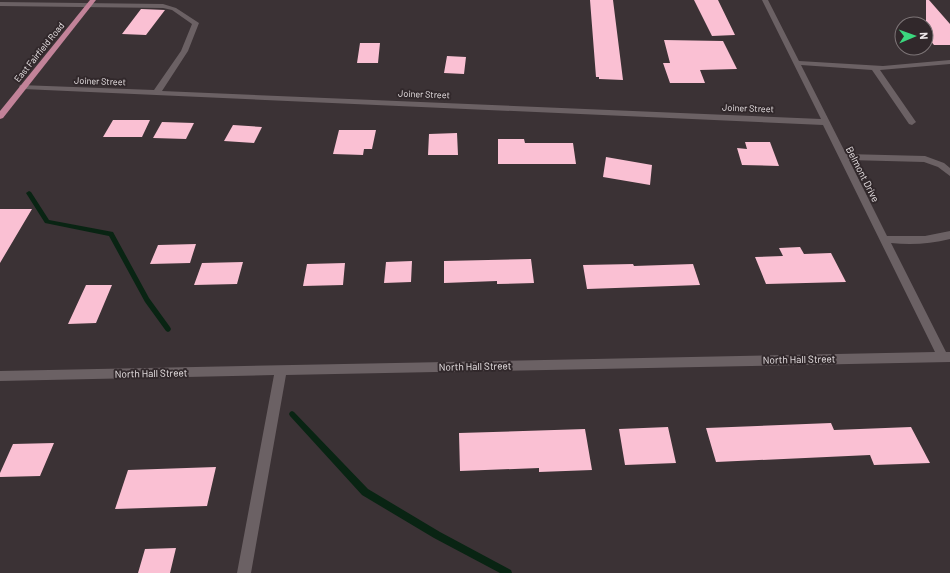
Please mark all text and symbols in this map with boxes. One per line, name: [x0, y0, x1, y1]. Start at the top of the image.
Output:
north arrow: [894, 16, 934, 56]
street label: East Fairfield Road: [12, 20, 66, 84]
text: N: [918, 32, 931, 40]
street label: Joiner Street: [74, 75, 126, 87]
street label: Joiner Street: [398, 88, 450, 100]
street label: Joiner Street: [722, 102, 774, 114]
street label: Belmont Drive: [844, 144, 882, 204]
street label: North Hall Street: [763, 352, 836, 366]
street label: North Hall Street: [439, 359, 512, 373]
street label: North Hall Street: [115, 366, 188, 380]

